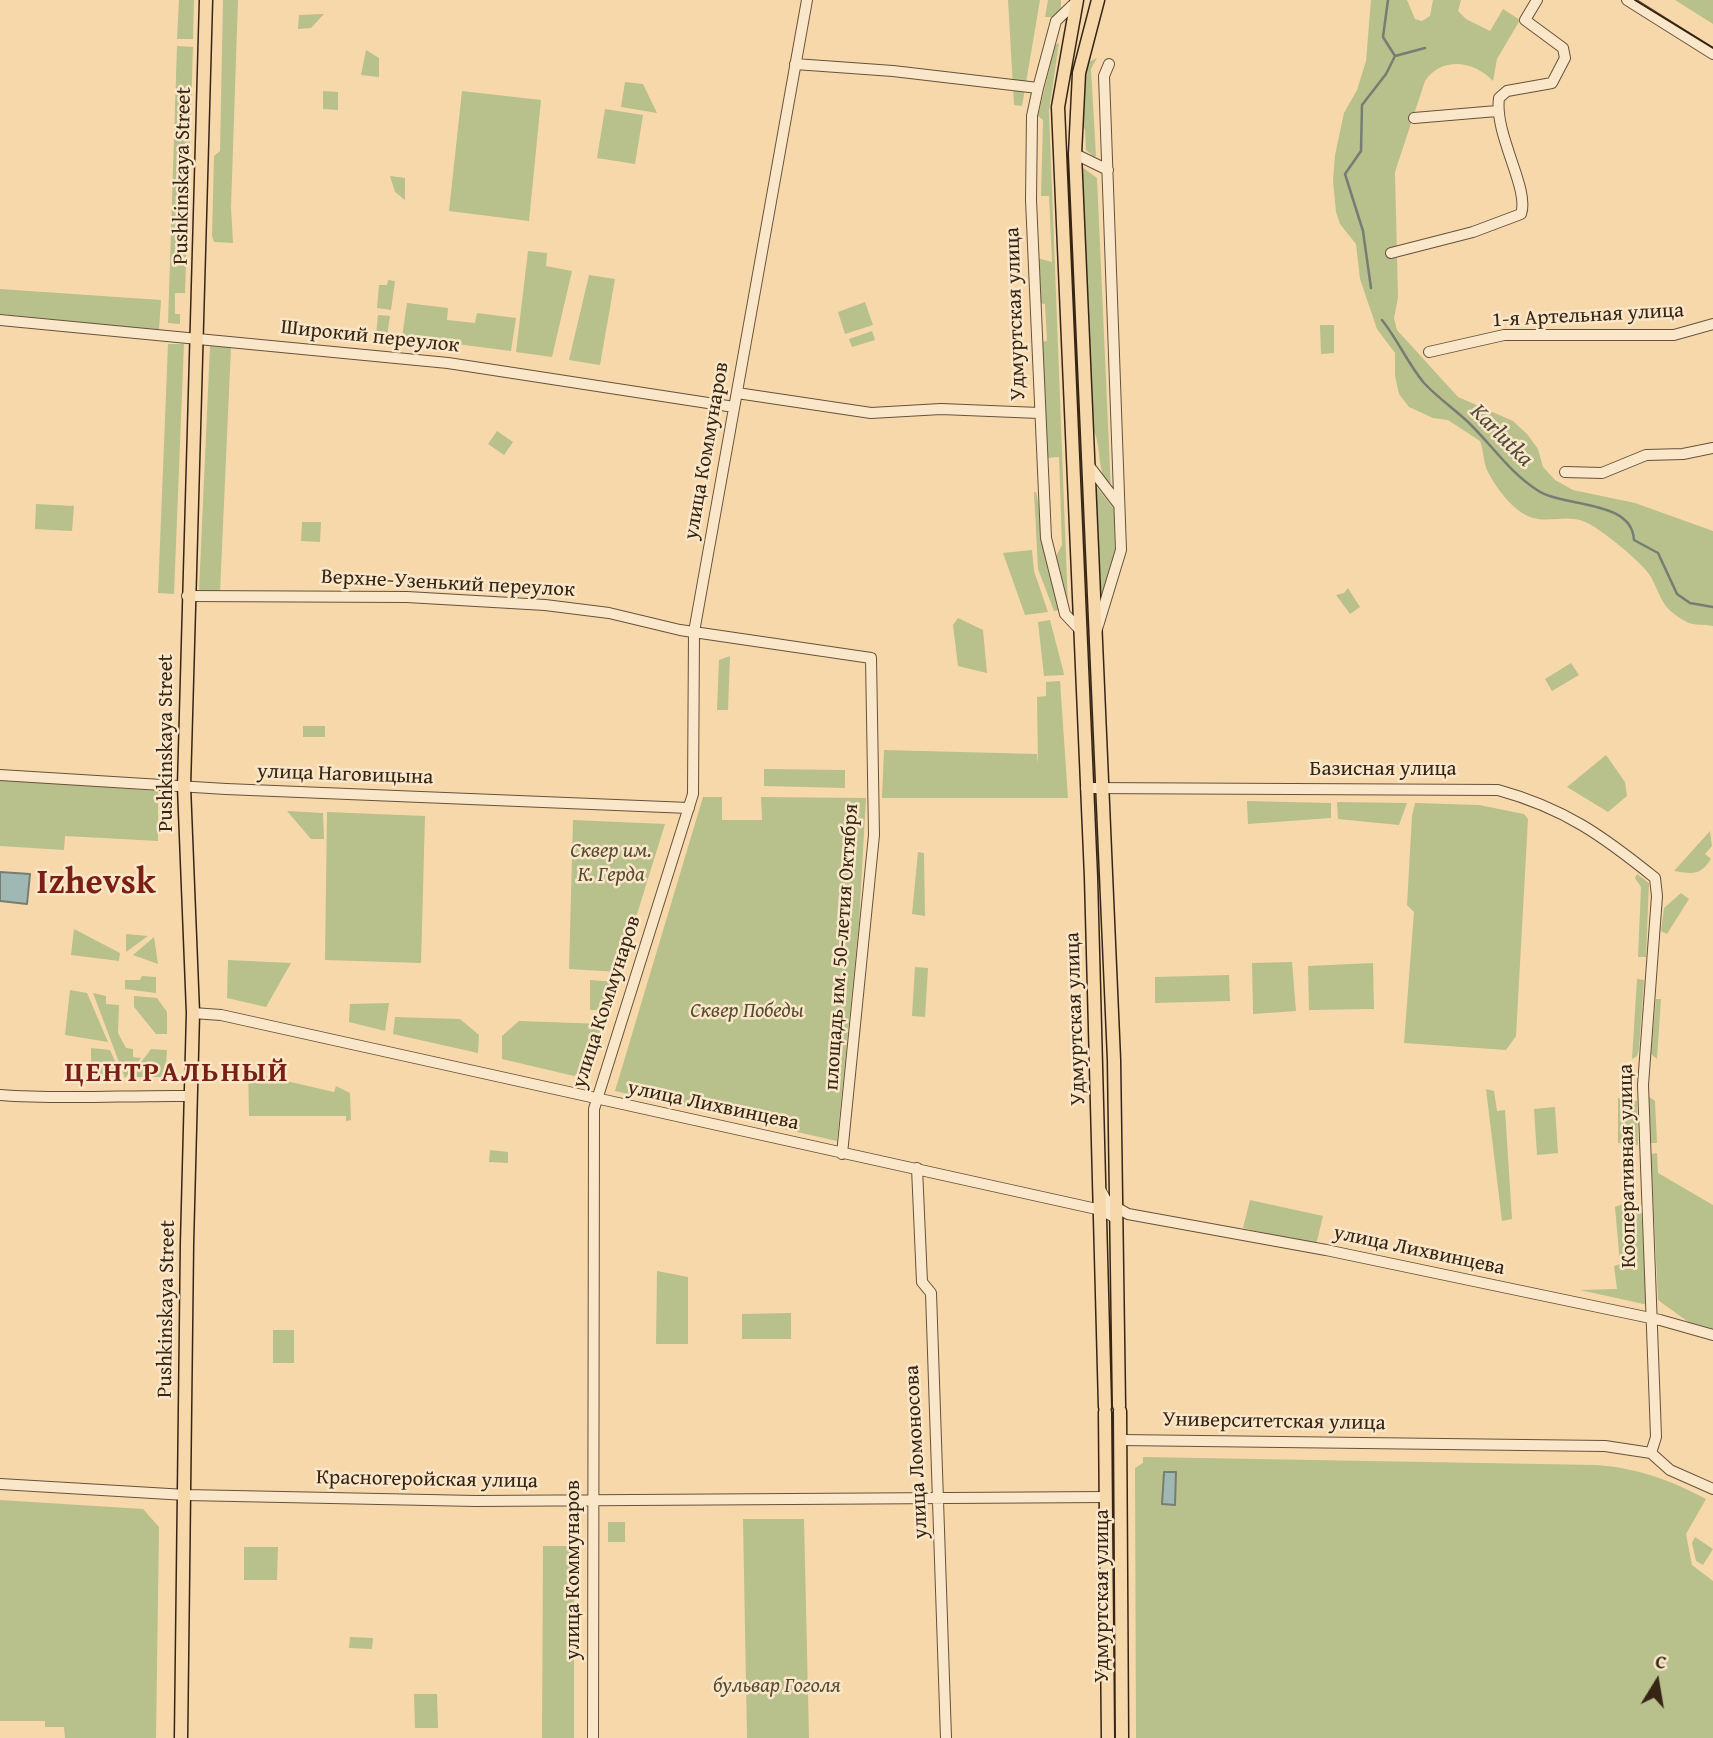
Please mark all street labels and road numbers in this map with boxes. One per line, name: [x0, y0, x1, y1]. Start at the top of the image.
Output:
street label: Pushkinskaya Street: [169, 87, 197, 265]
street label: Удмуртская улица: [1000, 227, 1032, 401]
street label: 1-я Артельная улица: [1491, 298, 1685, 334]
street label: Широкий переулок: [279, 315, 461, 359]
street label: улица Коммунаров: [679, 360, 735, 542]
street label: Верхне-Узенький переулок: [320, 565, 576, 603]
street label: Pushkinskaya Street: [154, 654, 180, 832]
street label: Базисная улица: [1310, 757, 1456, 783]
street label: улица Наговицына: [256, 759, 434, 791]
street label: площадь им. 50-летия Октября: [819, 803, 865, 1091]
street label: улица Коммунаров: [567, 912, 647, 1092]
street label: Удмуртская улица: [1060, 932, 1092, 1106]
street label: Кооперативная улица: [1614, 1064, 1642, 1268]
street label: улица Лихвинцева: [625, 1076, 801, 1136]
street label: Pushkinskaya Street: [153, 1220, 181, 1398]
street label: улица Лихвинцева: [1331, 1221, 1507, 1281]
street label: улица Ломоносова: [900, 1364, 934, 1540]
street label: Университетская улица: [1162, 1407, 1386, 1437]
street label: Красногеройская улица: [316, 1465, 538, 1495]
street label: улица Коммунаров: [561, 1480, 587, 1660]
street label: Удмуртская улица: [1090, 1509, 1116, 1683]

